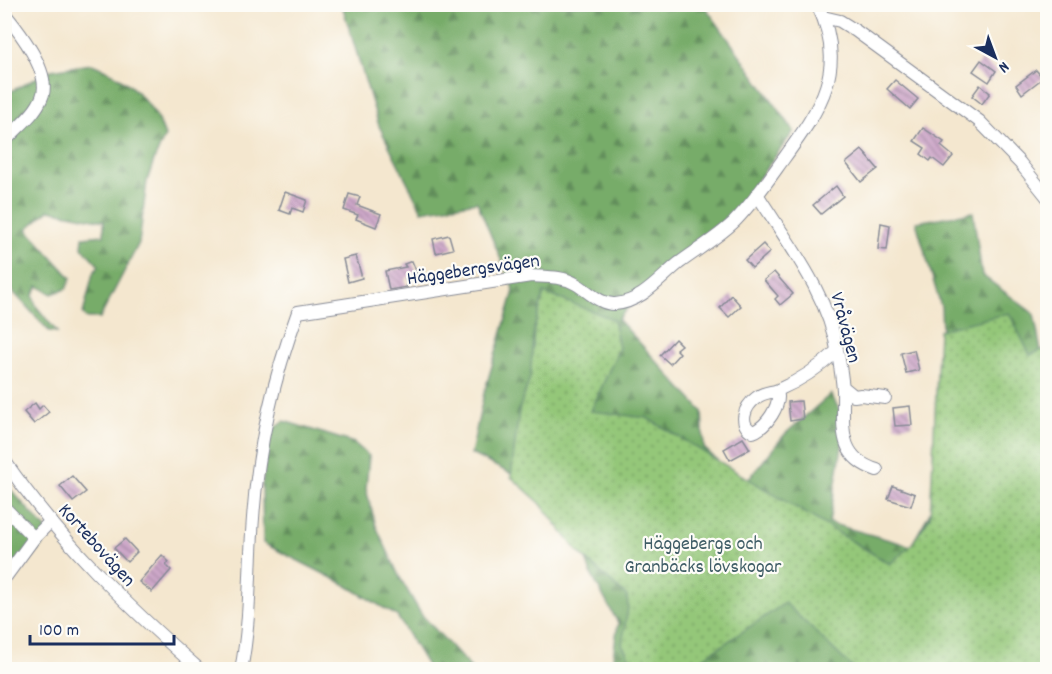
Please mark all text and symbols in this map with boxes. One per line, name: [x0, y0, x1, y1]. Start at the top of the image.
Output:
north arrow: [965, 27, 1025, 87]
text: N: [993, 55, 1014, 78]
street label: Häggebergsvägen: [405, 248, 542, 294]
street label: Vråvägen: [821, 289, 867, 366]
street label: Kortebovägen: [50, 498, 141, 594]
park label: Häggebergs och Granbäcks lövskogar: [624, 531, 782, 582]
scale bar: [30, 608, 174, 646]
text: 100 m: [39, 619, 79, 644]

